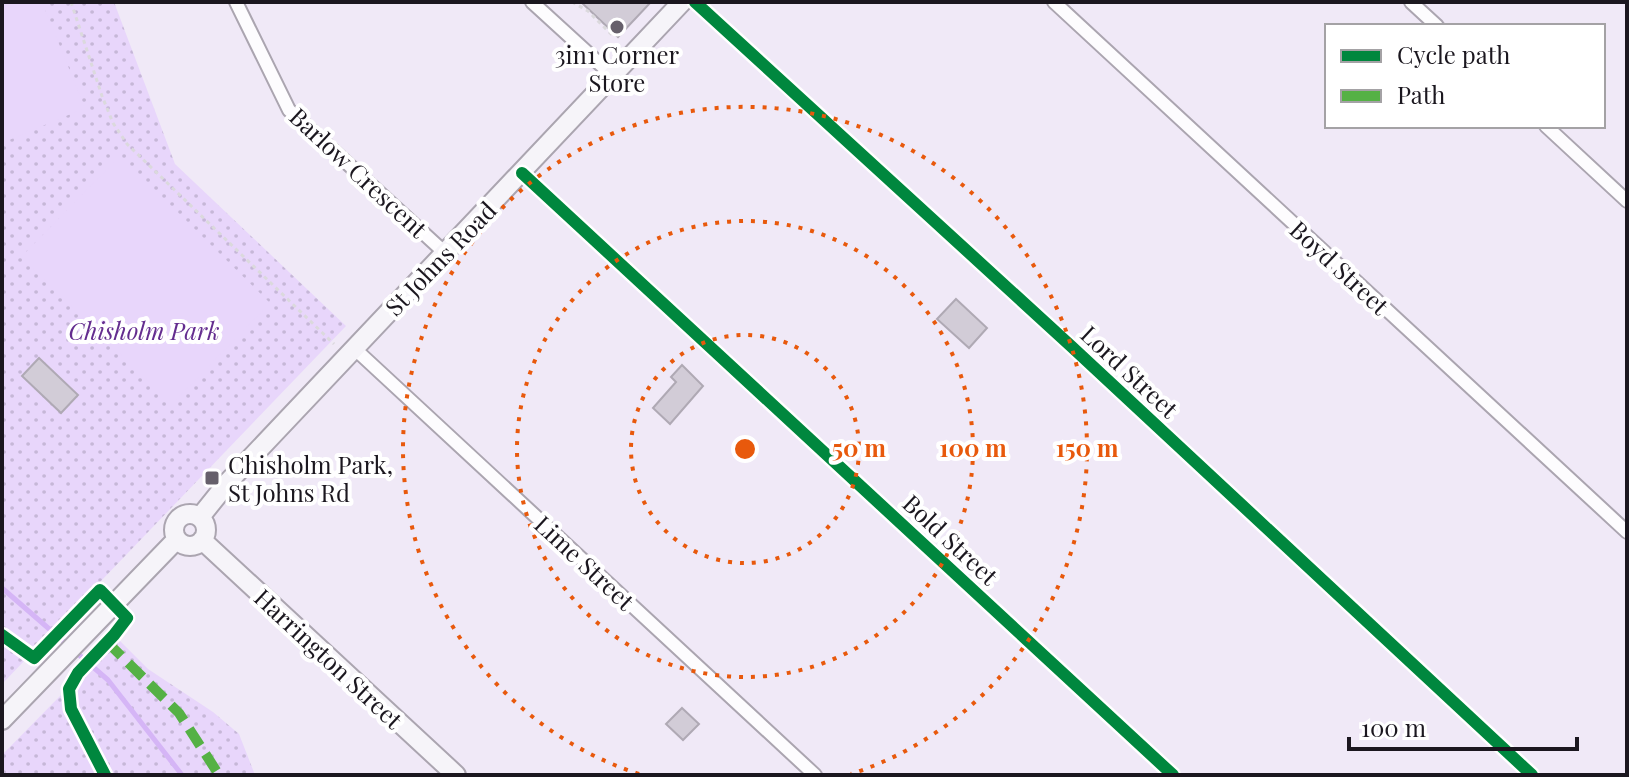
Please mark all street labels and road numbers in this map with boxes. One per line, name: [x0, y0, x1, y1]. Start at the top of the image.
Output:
street label: Barlow Crescent: [283, 100, 435, 244]
street label: St Johns Road: [377, 194, 503, 322]
street label: Boyd Street: [1284, 213, 1397, 321]
street label: Lord Street: [1075, 318, 1186, 425]
street label: Bold Street: [897, 487, 1006, 592]
street label: Lime Street: [528, 508, 642, 617]
street label: Harrington Street: [248, 581, 410, 735]

